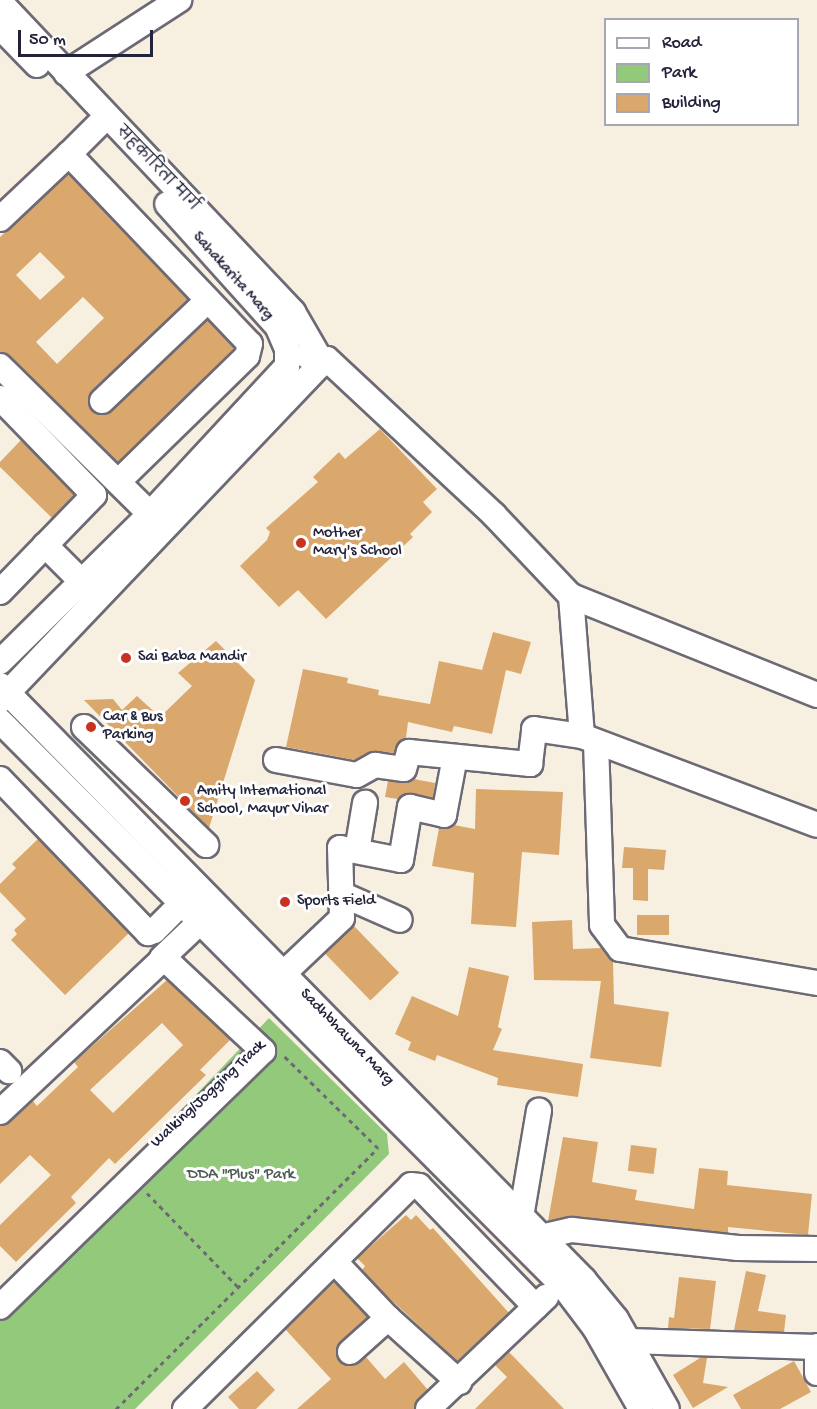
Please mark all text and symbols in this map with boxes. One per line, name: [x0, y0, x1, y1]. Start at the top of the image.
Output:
scale bar: [21, 18, 156, 56]
legend: [604, 18, 799, 126]
text: 50 m: [29, 30, 66, 51]
text: Road: [662, 33, 701, 54]
text: Park: [662, 63, 696, 84]
text: Building: [662, 93, 721, 114]
street label: सहकारिता मार्ग: [110, 123, 202, 217]
street label: Sahakarita Marg: [187, 229, 277, 325]
place label: Mother Mary's School: [313, 524, 402, 562]
marker: Mother Mary's School: [294, 536, 308, 550]
place label: Sai Baba Mandir: [138, 648, 246, 668]
marker: Sai Baba Mandir: [119, 651, 133, 665]
place label: Car & Bus Parking: [103, 708, 163, 746]
marker: Car & Bus Parking: [84, 720, 98, 734]
place label: Amity International School, Mayur Vihar: [197, 782, 328, 820]
marker: Amity International School, Mayur Vihar: [178, 794, 192, 808]
place label: Sports Field: [297, 892, 375, 912]
marker: Sports Field: [278, 895, 292, 909]
street label: Sadhbhawna Marg: [295, 985, 397, 1091]
street label: Walking/Jogging Track: [148, 1037, 270, 1153]
park label: DDA "Plus" Park: [187, 1166, 295, 1186]

